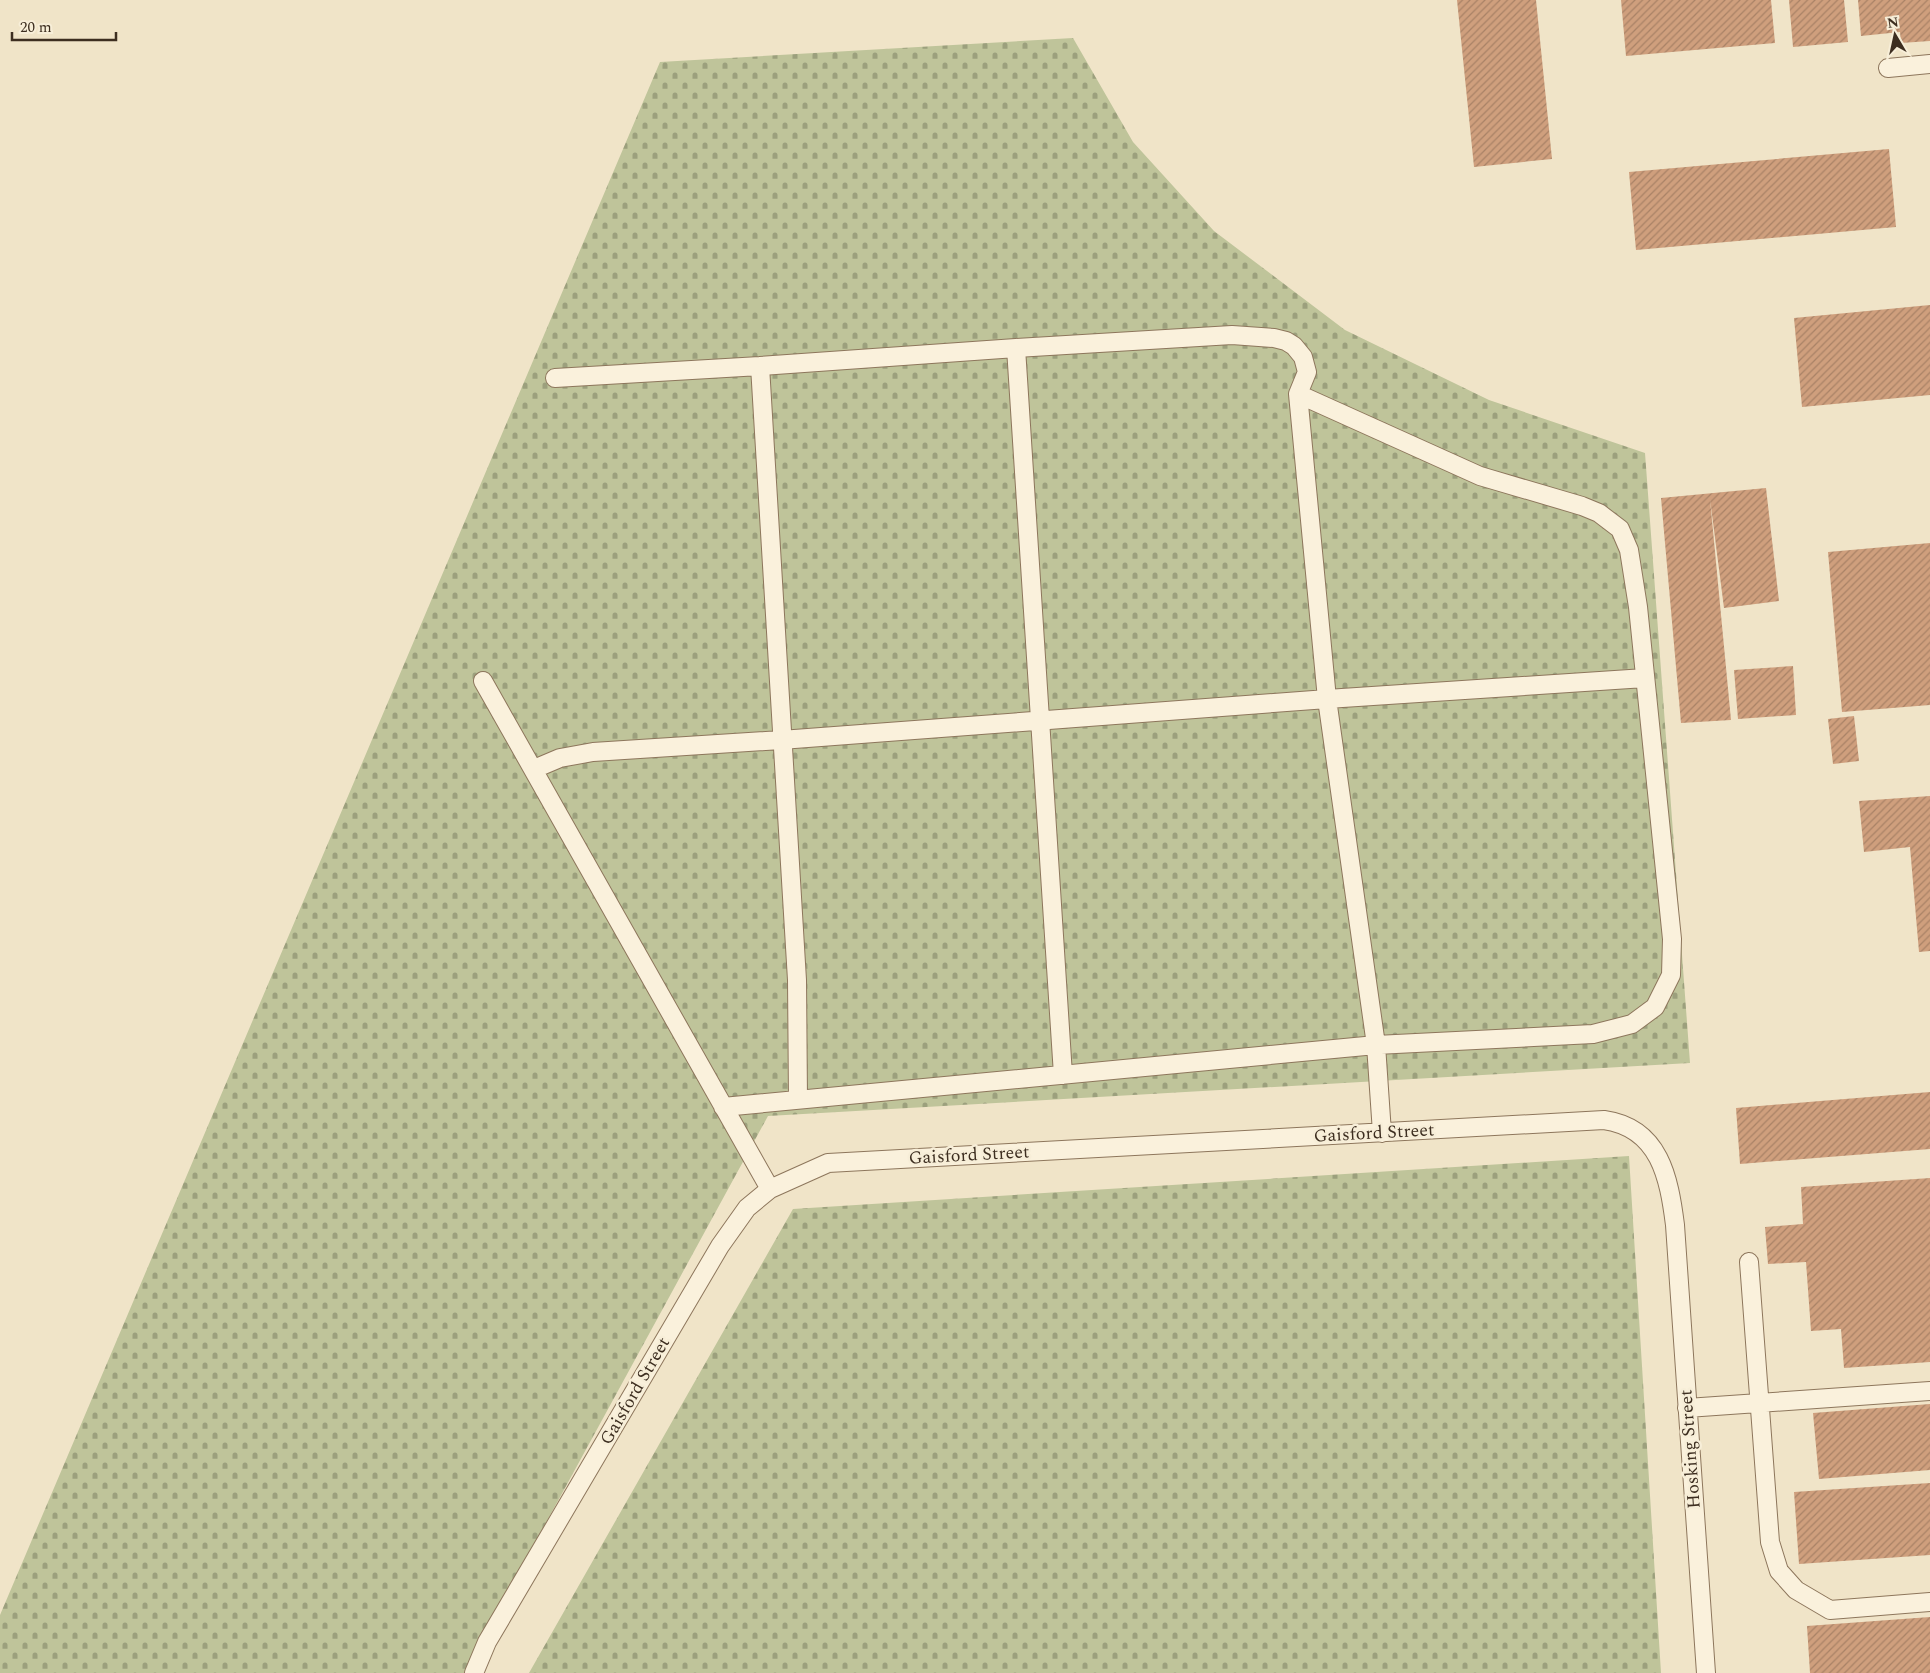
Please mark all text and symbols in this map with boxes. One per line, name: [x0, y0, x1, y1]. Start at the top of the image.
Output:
scale bar: [12, 10, 116, 42]
north arrow: [1870, 10, 1920, 60]
text: N: [1886, 11, 1900, 34]
text: 20 m: [20, 16, 52, 39]
street label: Gaisford Street: [1313, 1116, 1435, 1150]
street label: Gaisford Street: [908, 1138, 1030, 1172]
street label: Gaisford Street: [593, 1332, 677, 1450]
street label: Hosking Street: [1672, 1389, 1708, 1509]

